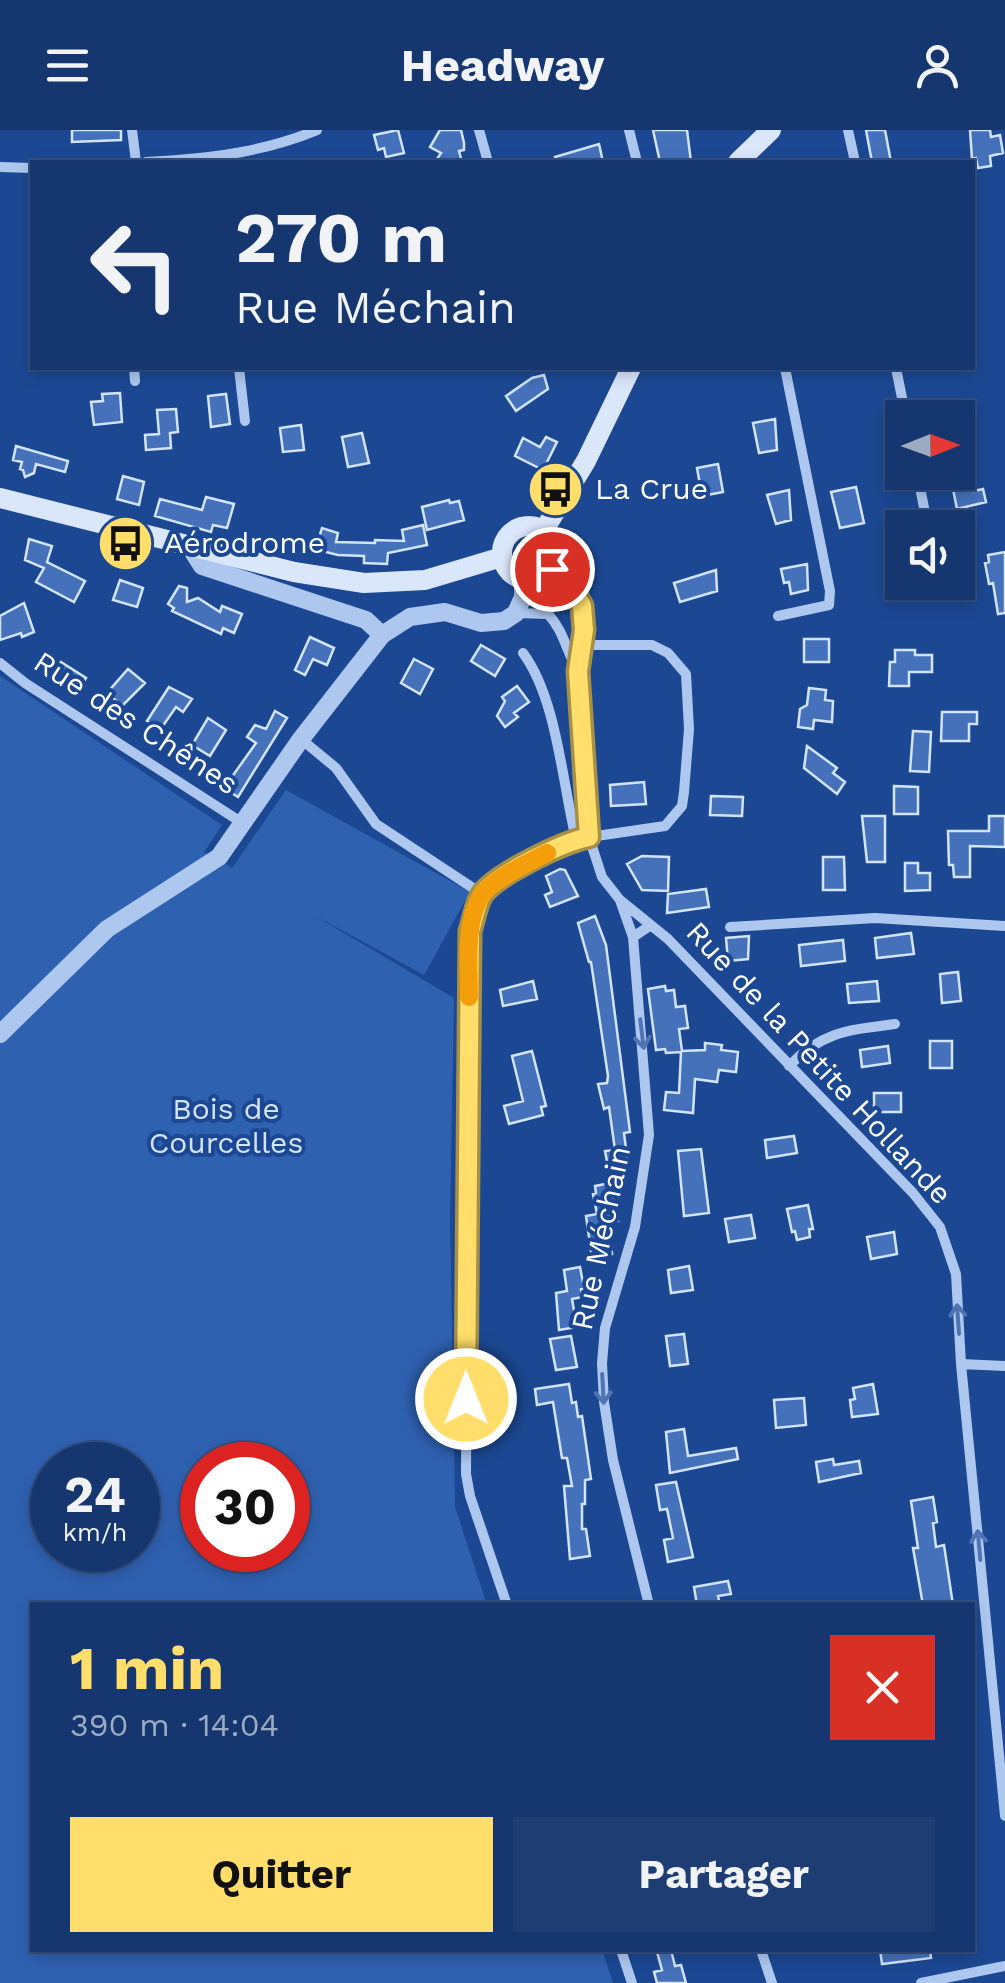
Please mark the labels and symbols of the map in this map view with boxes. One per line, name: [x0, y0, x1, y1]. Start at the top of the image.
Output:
north arrow: [885, 400, 975, 490]
bus stop icon: La Crue: [526, 459, 586, 519]
place label: La Crue: [595, 471, 708, 506]
bus stop icon: Aérodrome: [95, 513, 155, 573]
place label: Aérodrome: [164, 525, 325, 560]
pin: [510, 527, 595, 612]
street label: Rue des Chênes: [28, 644, 245, 802]
street label: Rue de la Petite Hollande: [679, 914, 959, 1211]
one-way arrow: [633, 1018, 652, 1050]
park label: Bois de Courcelles: [149, 1091, 303, 1160]
street label: Rue Méchain: [564, 1143, 637, 1333]
one-way arrow: [948, 1303, 967, 1335]
position arrow: [414, 1347, 518, 1451]
one-way arrow: [594, 1372, 613, 1404]
speed limit sign: 30: [180, 1442, 310, 1572]
one-way arrow: [969, 1529, 988, 1561]

